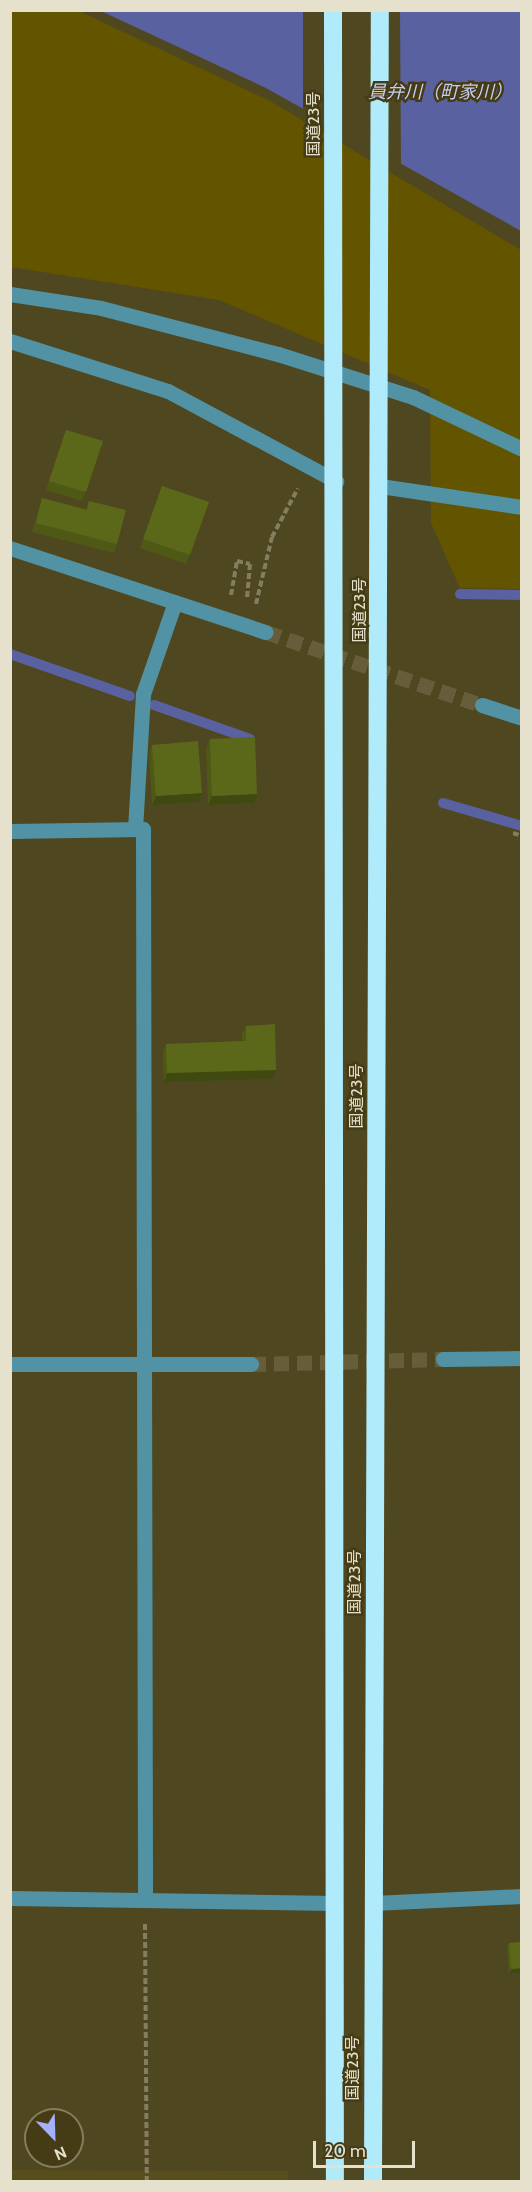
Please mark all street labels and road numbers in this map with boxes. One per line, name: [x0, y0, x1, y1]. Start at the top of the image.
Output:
street label: 国道23号: [304, 91, 324, 157]
street label: 国道23号: [350, 577, 370, 643]
street label: 国道23号: [347, 1063, 367, 1129]
street label: 国道23号: [345, 1549, 365, 1615]
street label: 国道23号: [343, 2035, 363, 2101]

